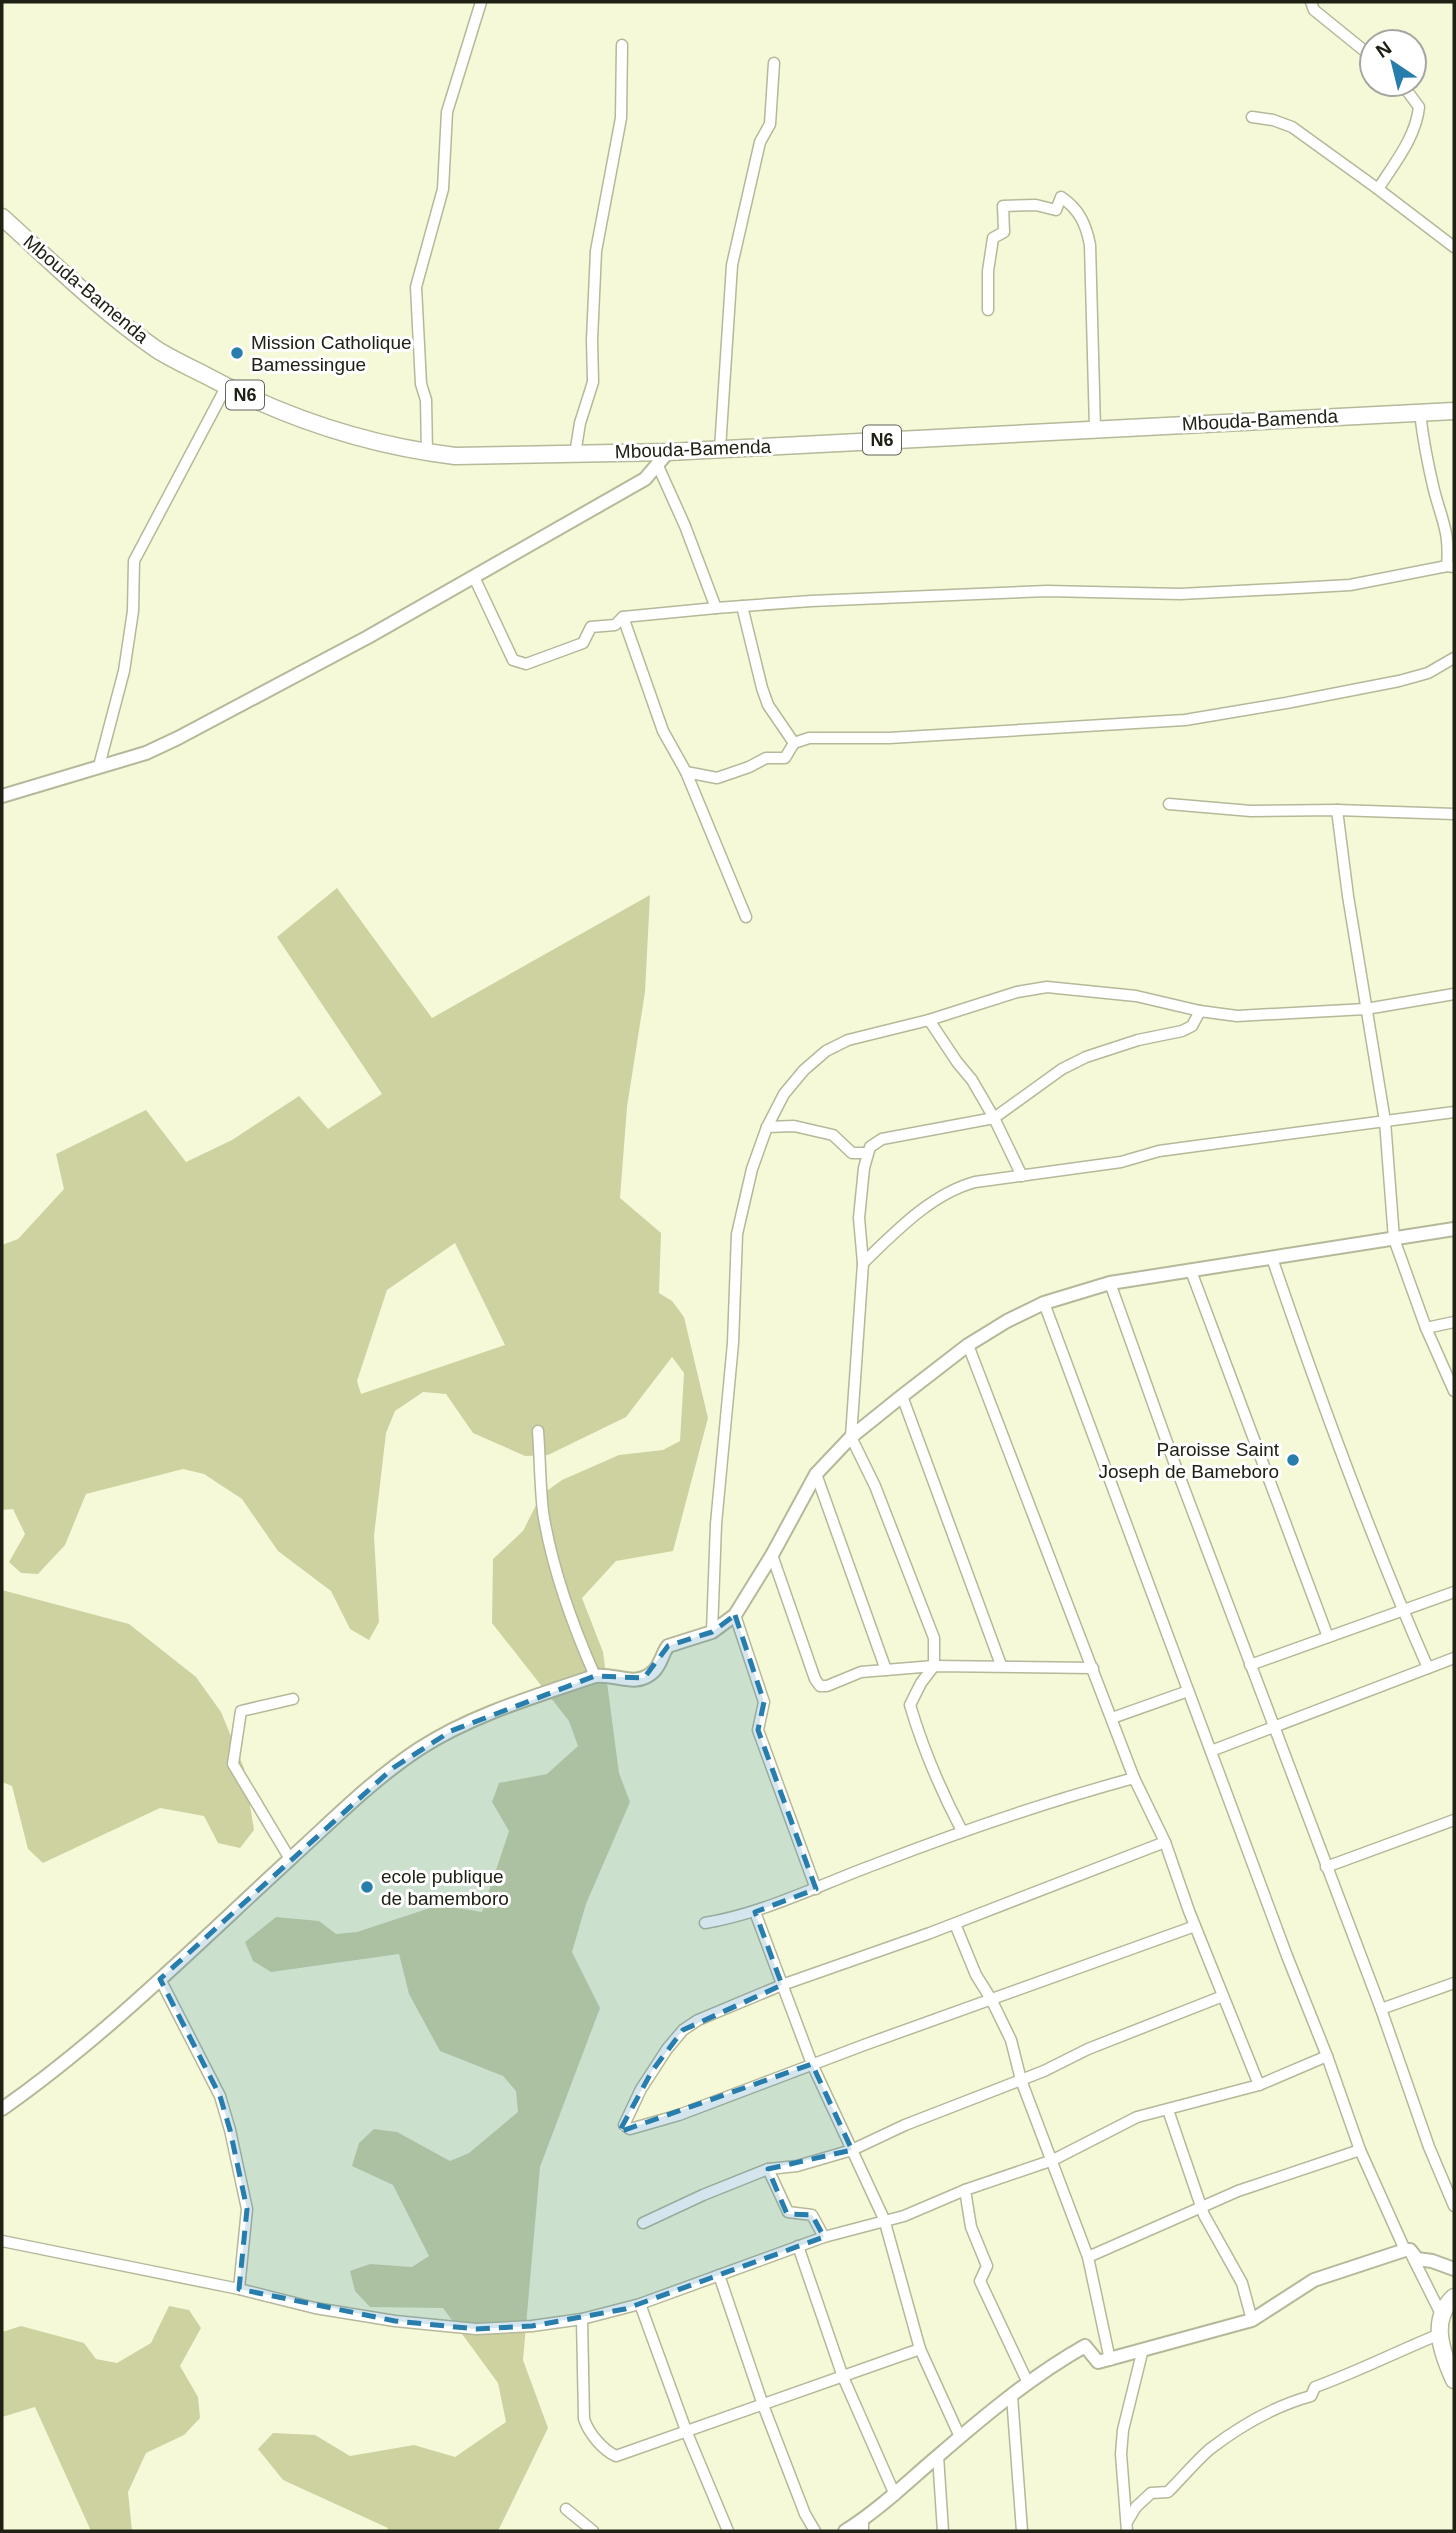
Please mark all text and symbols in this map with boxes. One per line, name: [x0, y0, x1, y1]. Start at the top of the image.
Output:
north arrow: [1358, 28, 1428, 98]
text: N: [1372, 37, 1395, 62]
street label: Mbouda-Bamenda: [19, 231, 153, 348]
place label: Mission Catholique Bamessingue: [251, 332, 412, 375]
marker: Mission Catholique Bamessingue: [229, 345, 245, 361]
road number: N6: [226, 380, 264, 410]
street label: Mbouda-Bamenda: [1181, 405, 1339, 435]
road number: N6: [863, 426, 901, 454]
street label: Mbouda-Bamenda: [615, 436, 772, 462]
place label: Paroisse Saint Joseph de Bameboro: [1098, 1439, 1280, 1482]
marker: Paroisse Saint Joseph de Bameboro: [1285, 1452, 1301, 1468]
place label: ecole publique de bamemboro: [381, 1866, 509, 1909]
marker: ecole publique de bamemboro: [359, 1879, 375, 1895]

